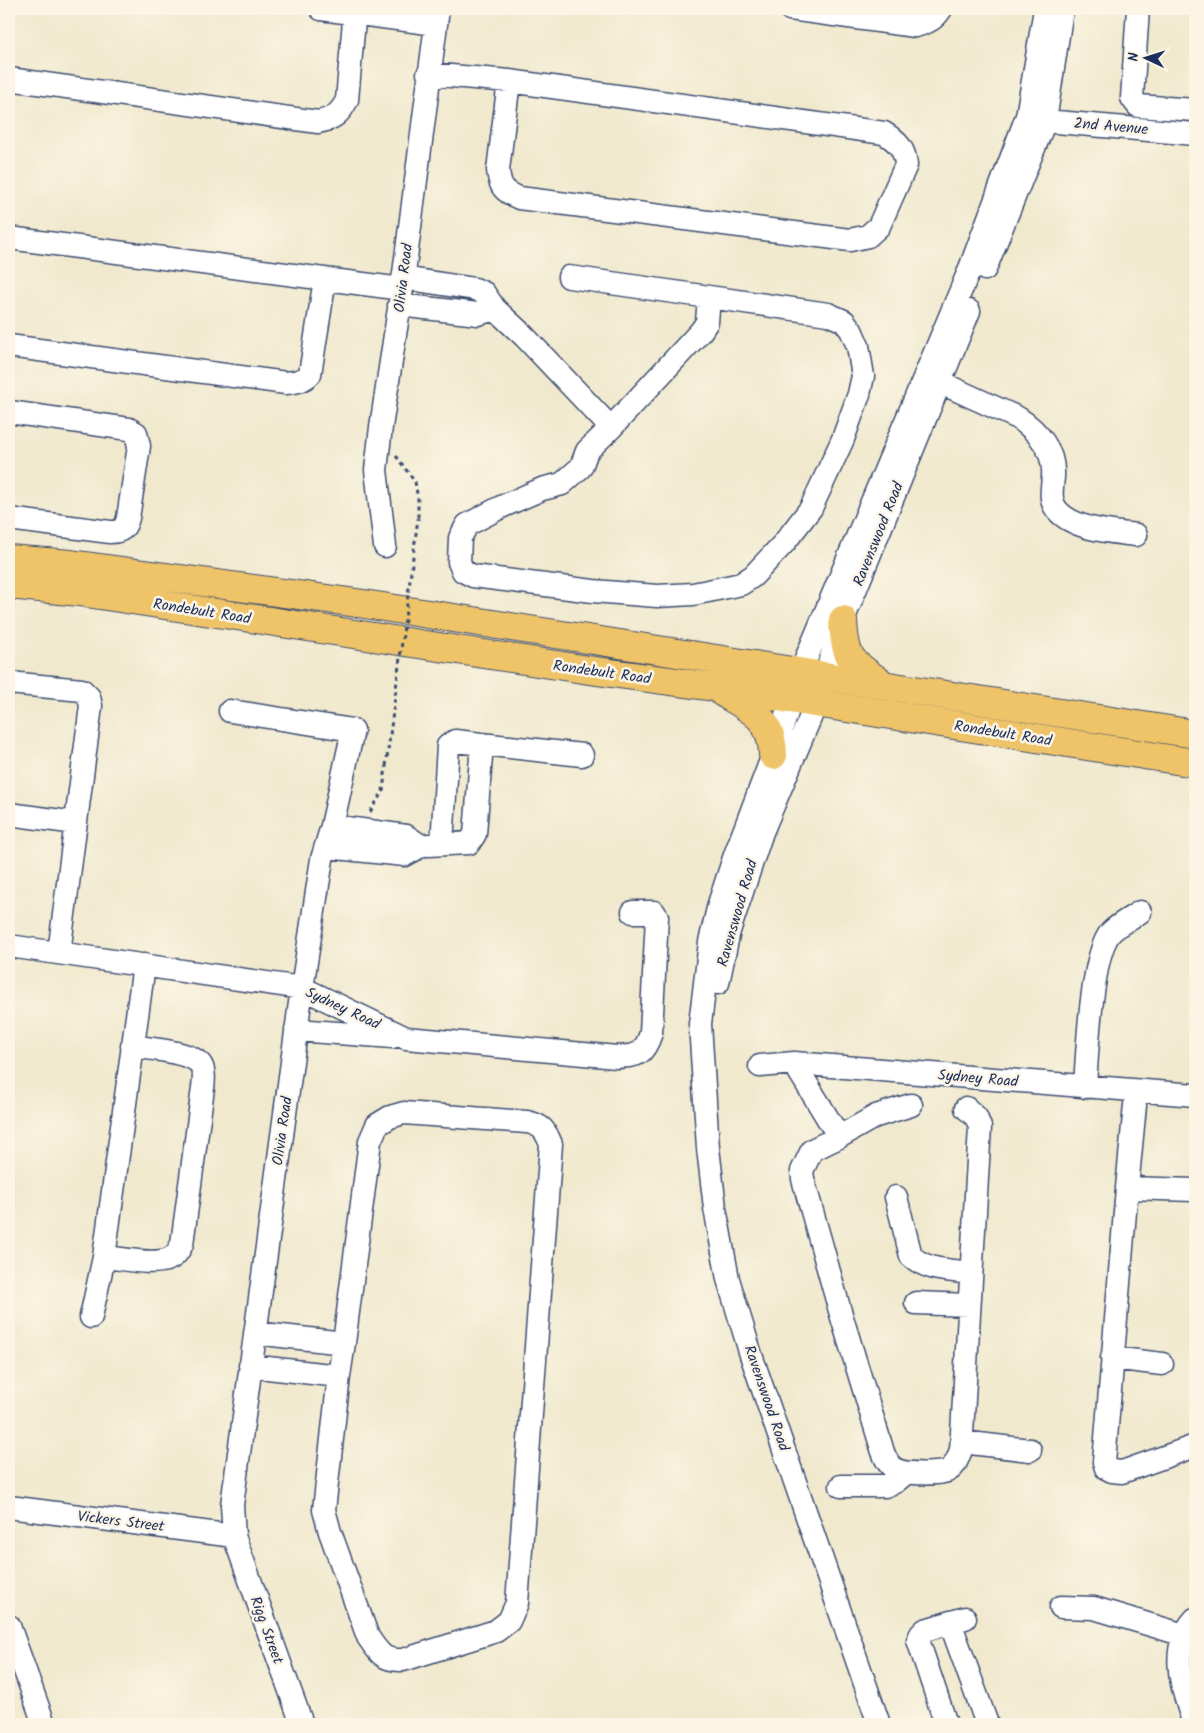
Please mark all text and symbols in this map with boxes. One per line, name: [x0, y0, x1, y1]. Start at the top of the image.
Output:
north arrow: [1122, 32, 1172, 82]
text: N: [1123, 52, 1145, 62]
street label: 2nd Avenue: [1073, 112, 1149, 142]
street label: Olivia Road: [388, 242, 420, 314]
street label: Ravenswood Road: [847, 478, 911, 590]
street label: Rondebult Road: [151, 592, 253, 632]
street label: Rondebult Road: [551, 654, 653, 692]
street label: Rondebult Road: [952, 714, 1054, 754]
street label: Ravenswood Road: [711, 856, 765, 970]
street label: Sydney Road: [301, 981, 385, 1037]
street label: Sydney Road: [937, 1064, 1019, 1094]
street label: Olivia Road: [266, 1095, 300, 1167]
street label: Ravenswood Road: [737, 1342, 796, 1455]
street label: Vickers Street: [76, 1505, 166, 1539]
street label: Rigg Street: [243, 1593, 289, 1668]

